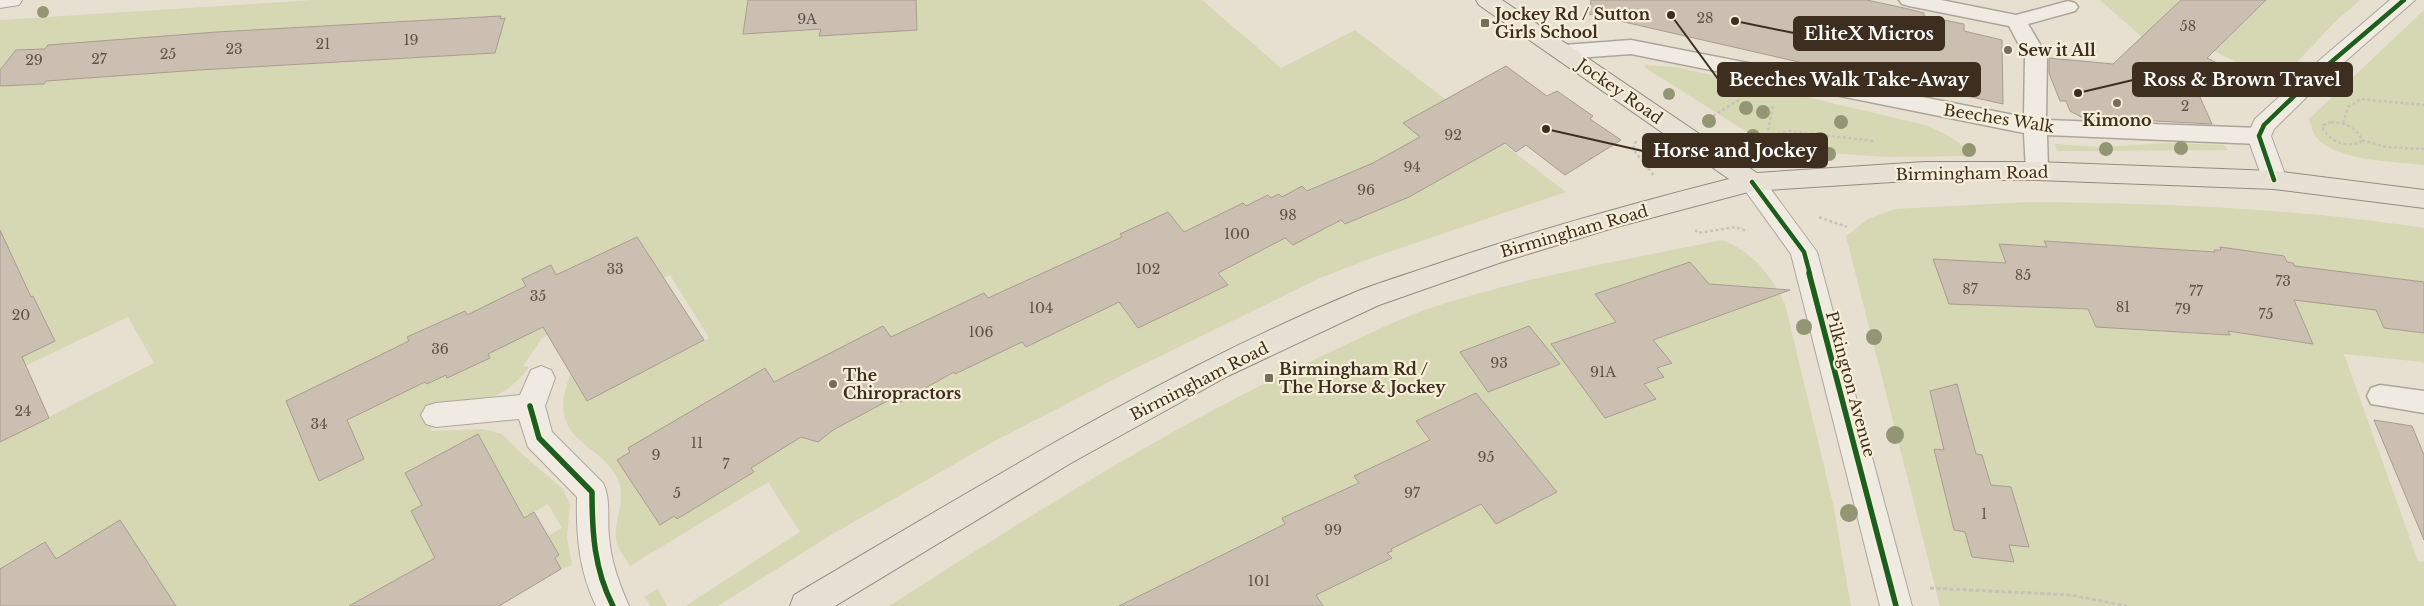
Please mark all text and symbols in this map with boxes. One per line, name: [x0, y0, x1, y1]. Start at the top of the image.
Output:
place label: Jockey Rd / Sutton Girls School: [1492, 4, 1650, 42]
house number: 28: [1696, 9, 1714, 27]
house number: 9A: [797, 10, 817, 28]
marker: Jockey Rd / Sutton Girls School: [1479, 17, 1491, 29]
callout: EliteX Micros: [1794, 17, 1944, 50]
house number: 58: [2180, 17, 2196, 35]
text: EliteX Micros: [1804, 23, 1934, 45]
house number: 19: [403, 31, 419, 49]
house number: 21: [316, 35, 330, 53]
house number: 23: [225, 40, 243, 58]
place label: Sew it All: [2018, 40, 2096, 60]
marker: Sew it All: [2002, 44, 2014, 56]
house number: 25: [160, 45, 176, 63]
house number: 27: [91, 50, 108, 68]
house number: 29: [25, 51, 43, 69]
street label: Jockey Road: [1572, 53, 1667, 128]
callout: Beeches Walk Take-Away: [1718, 63, 1980, 96]
callout: Ross & Brown Travel: [2133, 63, 2352, 96]
text: Beeches Walk Take-Away: [1729, 69, 1969, 91]
text: Ross & Brown Travel: [2143, 69, 2342, 91]
marker: Kimono: [2111, 97, 2123, 109]
house number: 2: [2181, 97, 2189, 115]
street label: Beeches Walk: [1942, 99, 2056, 137]
place label: Kimono: [2082, 110, 2152, 130]
house number: 92: [1444, 126, 1462, 144]
callout: Horse and Jockey: [1643, 134, 1827, 167]
text: Horse and Jockey: [1653, 140, 1817, 162]
house number: 94: [1403, 158, 1421, 176]
street label: Birmingham Road: [1895, 162, 2049, 184]
house number: 96: [1357, 181, 1375, 199]
street label: Birmingham Road: [1498, 200, 1650, 262]
house number: 98: [1279, 206, 1297, 224]
house number: 100: [1224, 225, 1250, 243]
house number: 33: [606, 260, 624, 278]
house number: 102: [1136, 260, 1160, 278]
house number: 85: [2015, 266, 2031, 284]
house number: 73: [2275, 272, 2291, 290]
house number: 87: [1962, 280, 1979, 298]
house number: 77: [2189, 282, 2204, 300]
house number: 35: [530, 287, 546, 305]
house number: 81: [2116, 298, 2130, 316]
house number: 104: [1029, 299, 1053, 317]
house number: 79: [2175, 300, 2191, 318]
house number: 75: [2259, 305, 2273, 323]
house number: 20: [12, 306, 30, 324]
street label: Pilkington Avenue: [1822, 309, 1880, 459]
house number: 106: [968, 323, 994, 341]
street label: Birmingham Road: [1126, 337, 1272, 425]
house number: 36: [431, 340, 449, 358]
house number: 93: [1490, 354, 1508, 372]
place label: Birmingham Rd / The Horse & Jockey: [1279, 359, 1446, 397]
house number: 91A: [1590, 363, 1616, 381]
place label: The Chiropractors: [843, 365, 961, 403]
marker: Birmingham Rd / The Horse & Jockey: [1263, 372, 1275, 384]
marker: The Chiropractors: [827, 378, 839, 390]
house number: 24: [15, 402, 31, 420]
house number: 34: [311, 415, 327, 433]
house number: 11: [691, 434, 703, 452]
house number: 9: [651, 446, 661, 464]
house number: 95: [1478, 448, 1495, 466]
house number: 7: [722, 455, 730, 473]
house number: 5: [673, 484, 681, 502]
house number: 97: [1404, 484, 1421, 502]
house number: 1: [1981, 505, 1987, 523]
house number: 99: [1324, 521, 1342, 539]
house number: 101: [1248, 572, 1270, 590]

